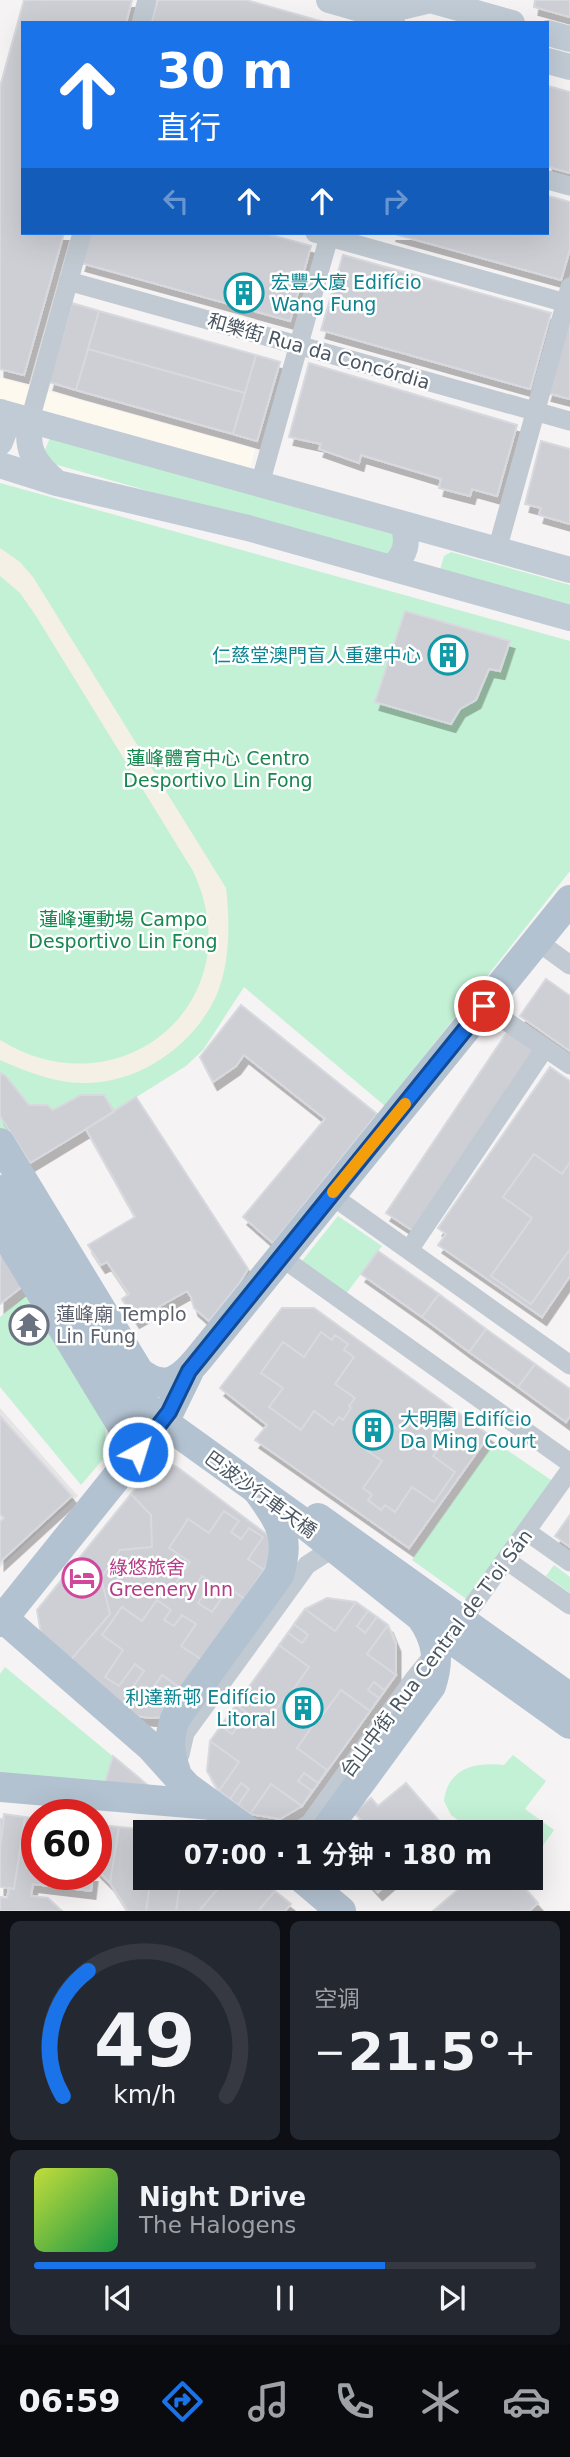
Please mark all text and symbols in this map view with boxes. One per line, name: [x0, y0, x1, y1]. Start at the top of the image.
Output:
text: 30 m: [157, 43, 293, 100]
icon: ahead: [42, 49, 133, 140]
text: 直行: [157, 109, 221, 147]
icon: left: [157, 182, 195, 220]
icon: ahead: [230, 182, 268, 220]
icon: ahead: [303, 182, 341, 220]
icon: right: [376, 182, 414, 220]
place label: 宏豐大廈 Edifício Wang Fung: [271, 271, 422, 315]
building icon: 宏豐大廈 Edifício Wang Fung: [223, 272, 265, 314]
street label: 和樂街 Rua da Concórdia: [205, 309, 433, 393]
building icon: 仁慈堂澳門盲人重建中心: [427, 634, 469, 676]
place label: 仁慈堂澳門盲人重建中心: [212, 644, 421, 666]
park label: 蓮峰體育中心 Centro Desportivo Lin Fong: [123, 747, 313, 791]
park label: 蓮峰運動場 Campo Desportivo Lin Fong: [28, 908, 218, 952]
pin: [454, 976, 514, 1036]
icon: arrive: [465, 987, 503, 1025]
place label: 蓮峰廟 Templo Lin Fung: [56, 1303, 187, 1347]
temple icon: 蓮峰廟 Templo Lin Fung: [8, 1304, 50, 1346]
place label: 大明閣 Edifício Da Ming Court: [400, 1408, 536, 1452]
building icon: 大明閣 Edifício Da Ming Court: [352, 1409, 394, 1451]
position arrow: [101, 1415, 175, 1489]
street label: 巴波沙行車天橋: [201, 1446, 321, 1542]
street label: 台山中街 Rua Central de T'oi Sán: [336, 1525, 536, 1781]
place label: 綠悠旅舍 Greenery Inn: [109, 1556, 233, 1600]
hotel icon: 綠悠旅舍 Greenery Inn: [61, 1557, 103, 1599]
place label: 利達新邨 Edifício Litoral: [125, 1686, 276, 1730]
building icon: 利達新邨 Edifício Litoral: [282, 1687, 324, 1729]
speed limit sign: 60: [21, 1799, 112, 1890]
text: 07:00 · 1 分钟 · 180 m: [184, 1840, 492, 1870]
text: 空调: [314, 1986, 360, 2012]
text: 49: [94, 1999, 196, 2084]
text: 21.5°: [348, 2022, 502, 2082]
text: −: [314, 2030, 346, 2074]
text: +: [504, 2030, 536, 2074]
text: km/h: [113, 2080, 177, 2109]
text: Night Drive: [139, 2182, 306, 2212]
text: The Halogens: [139, 2212, 296, 2238]
icon: previous: [99, 2279, 137, 2317]
icon: pause: [266, 2279, 304, 2317]
icon: next: [433, 2279, 471, 2317]
icon: directions: [158, 2377, 207, 2426]
icon: music: [244, 2377, 293, 2426]
icon: phone: [330, 2377, 379, 2426]
icon: climate: [416, 2377, 465, 2426]
icon: car: [502, 2377, 551, 2426]
text: 06:59: [19, 2382, 120, 2420]

